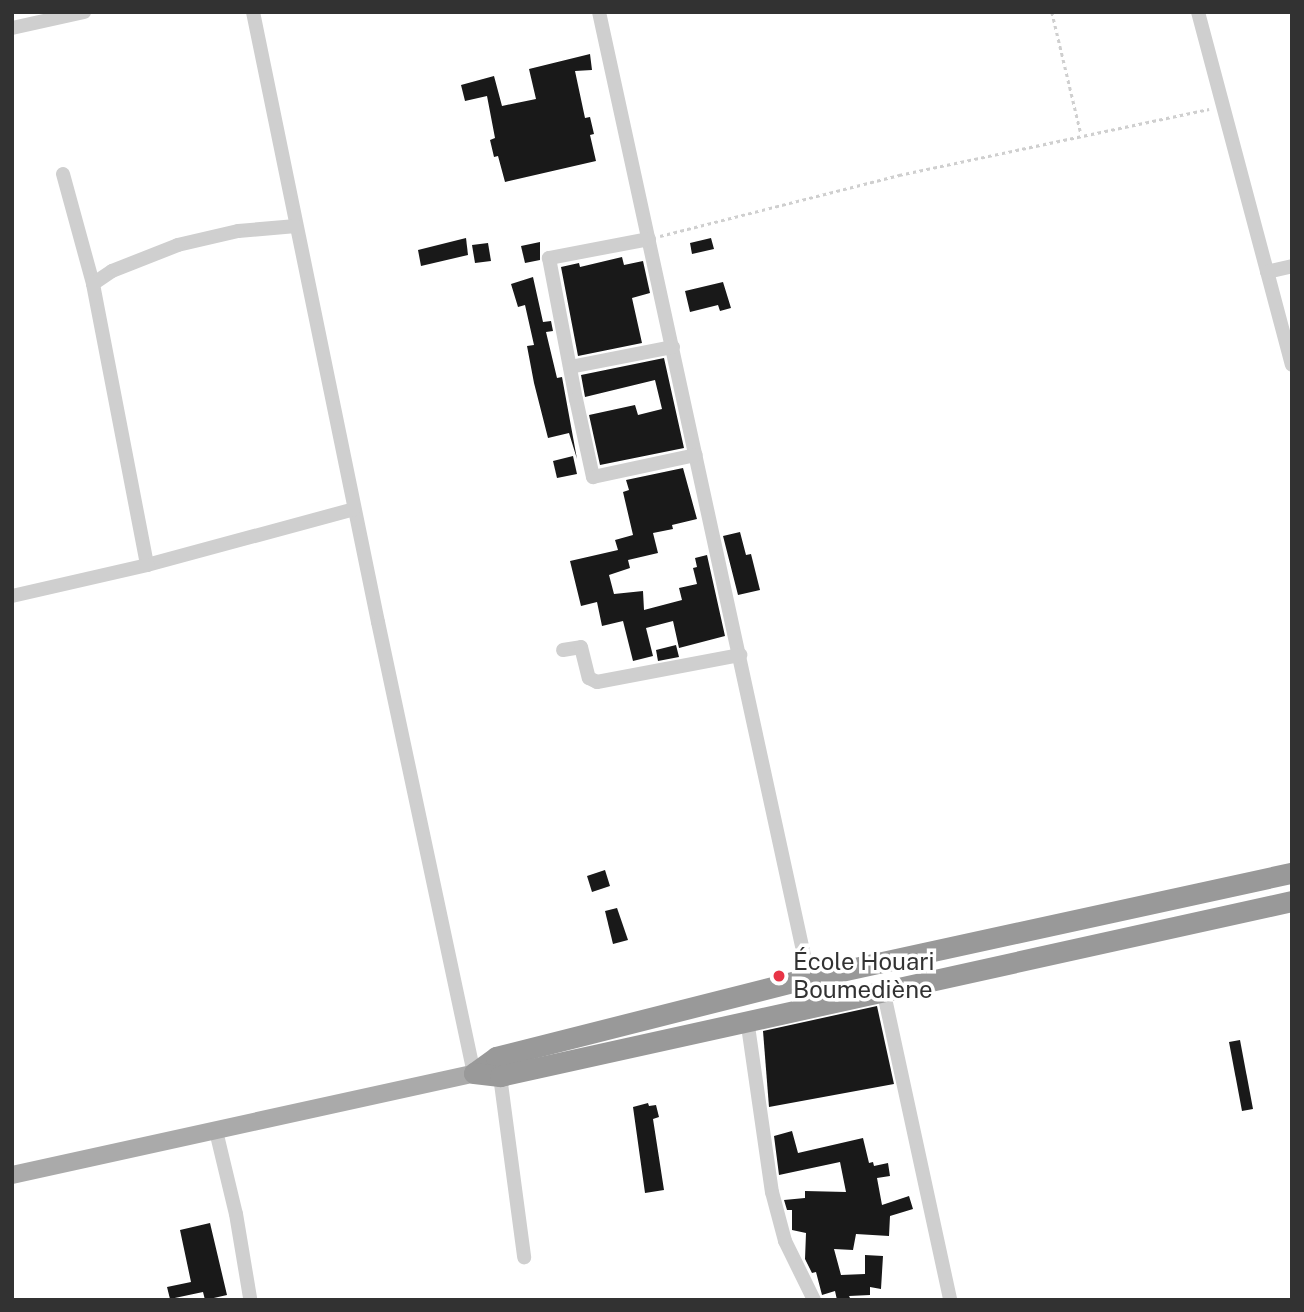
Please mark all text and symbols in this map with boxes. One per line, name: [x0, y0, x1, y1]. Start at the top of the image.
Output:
place label: École Houari Boumediène: [793, 948, 935, 1004]
marker: École Houari Boumediène: [771, 968, 787, 984]

